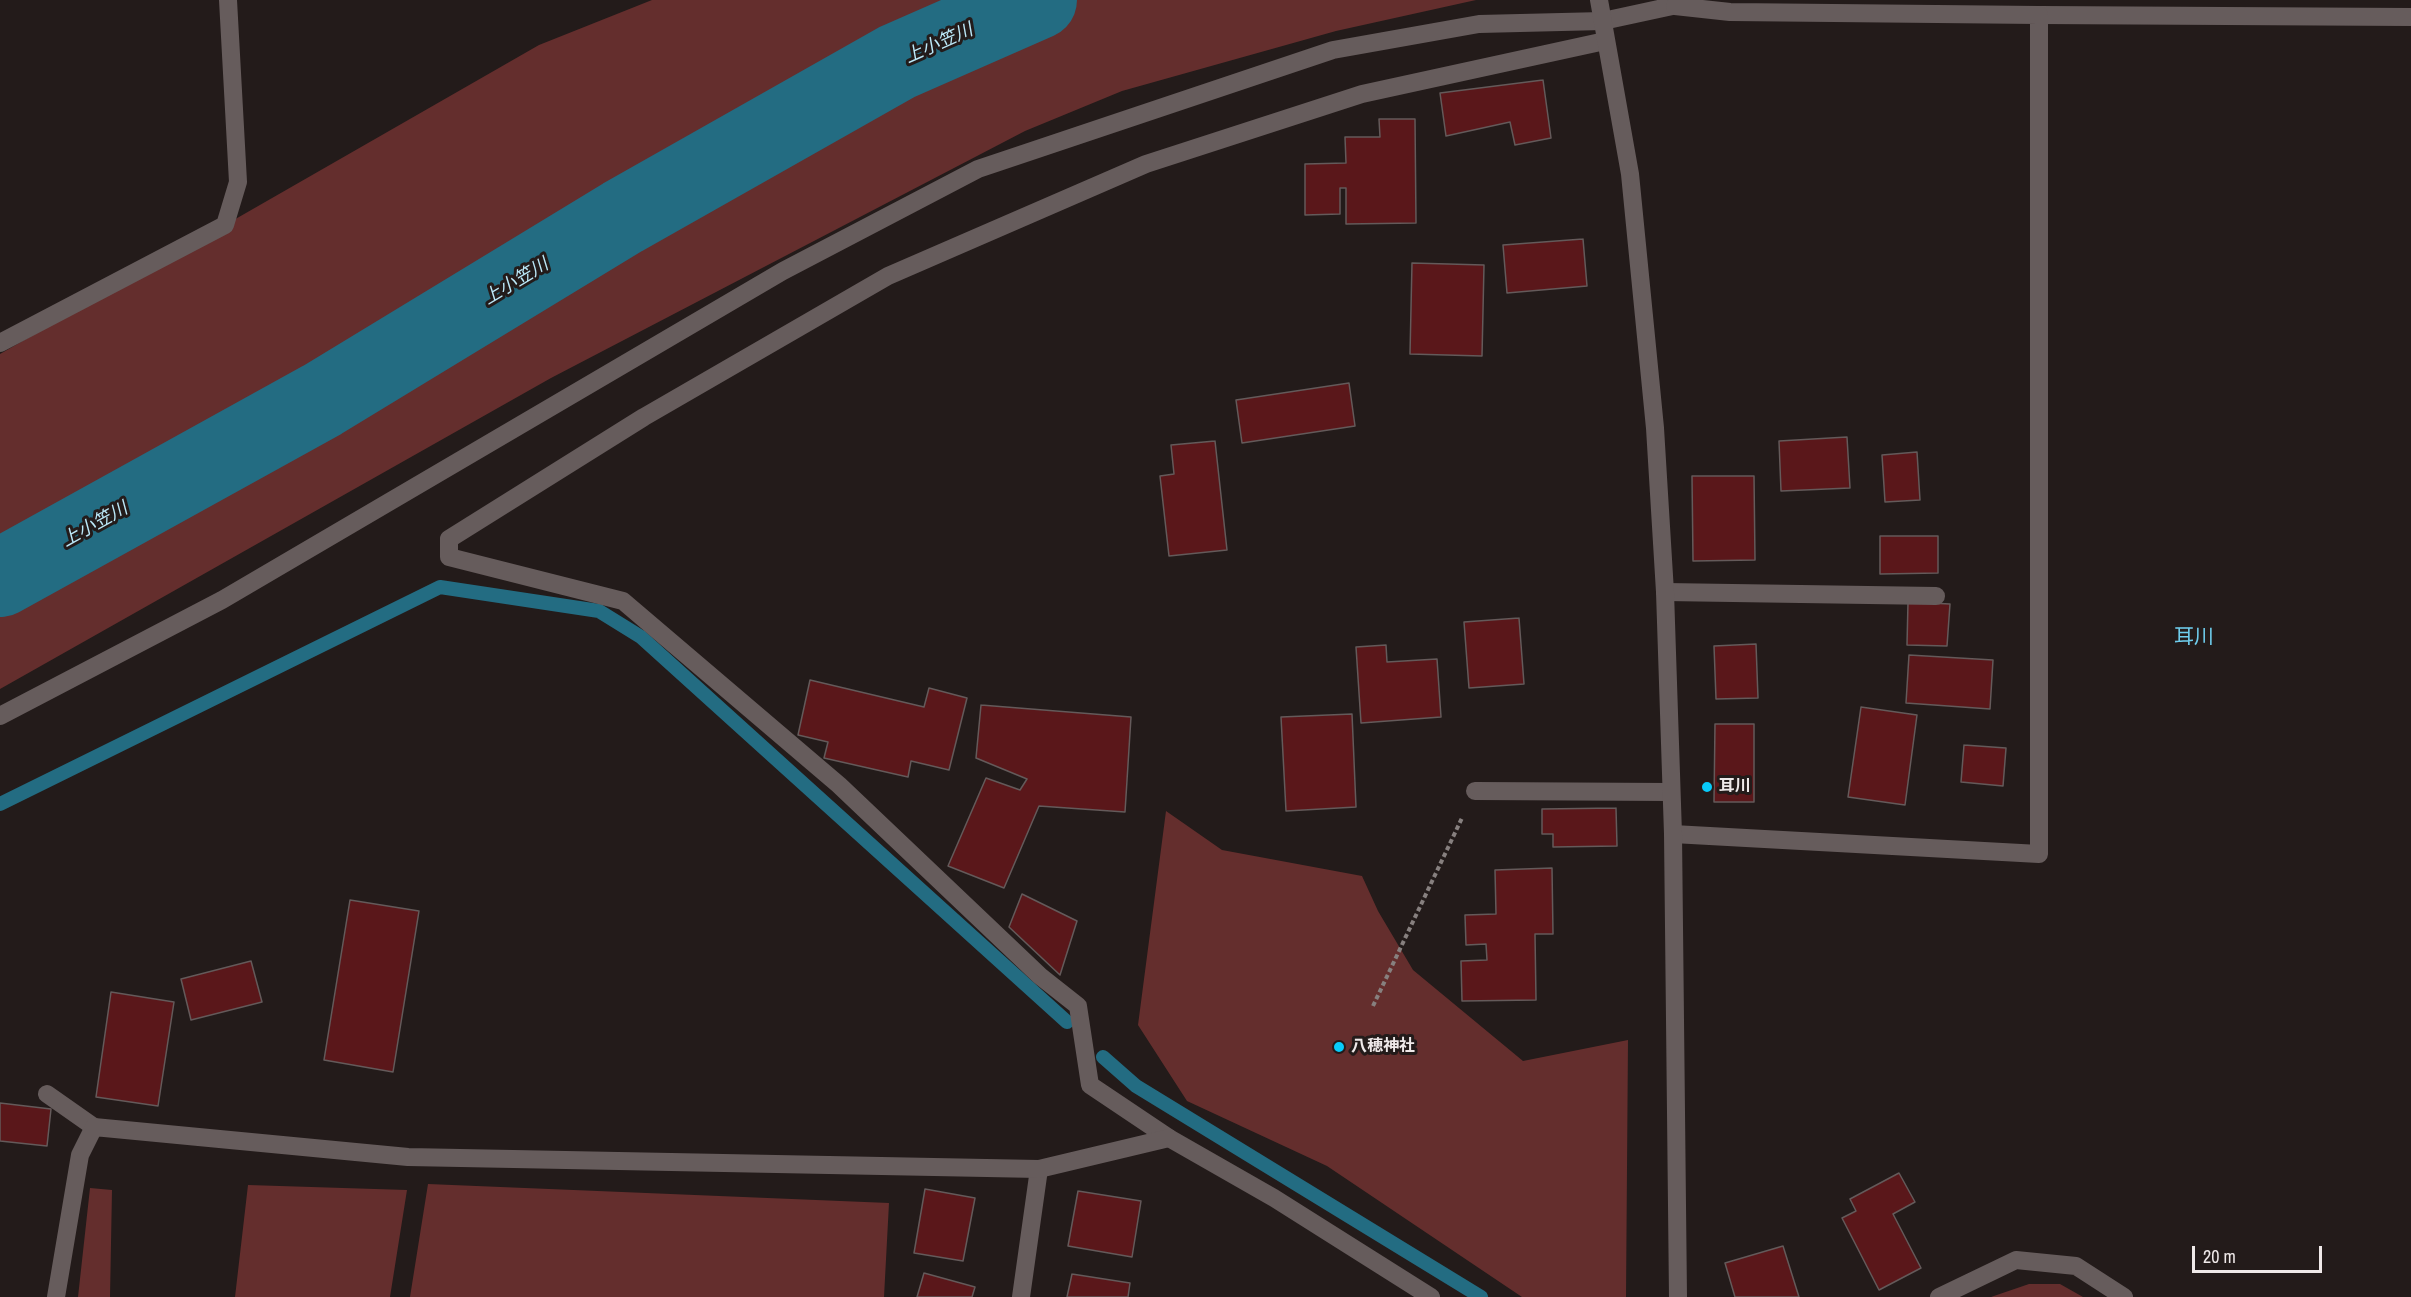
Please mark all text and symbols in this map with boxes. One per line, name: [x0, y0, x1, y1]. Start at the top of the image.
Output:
water label: 上小笠川: [902, 19, 976, 69]
water label: 上小笠川: [480, 254, 552, 310]
water label: 上小笠川: [58, 498, 132, 552]
district label: 耳川: [2174, 626, 2214, 650]
place label: 耳川: [1719, 777, 1751, 797]
marker: 耳川: [1700, 780, 1714, 794]
place label: 八穂神社: [1351, 1037, 1415, 1057]
marker: 八穂神社: [1332, 1040, 1346, 1054]
scale bar: [2195, 1234, 2326, 1272]
text: 20 m: [2203, 1244, 2236, 1269]

